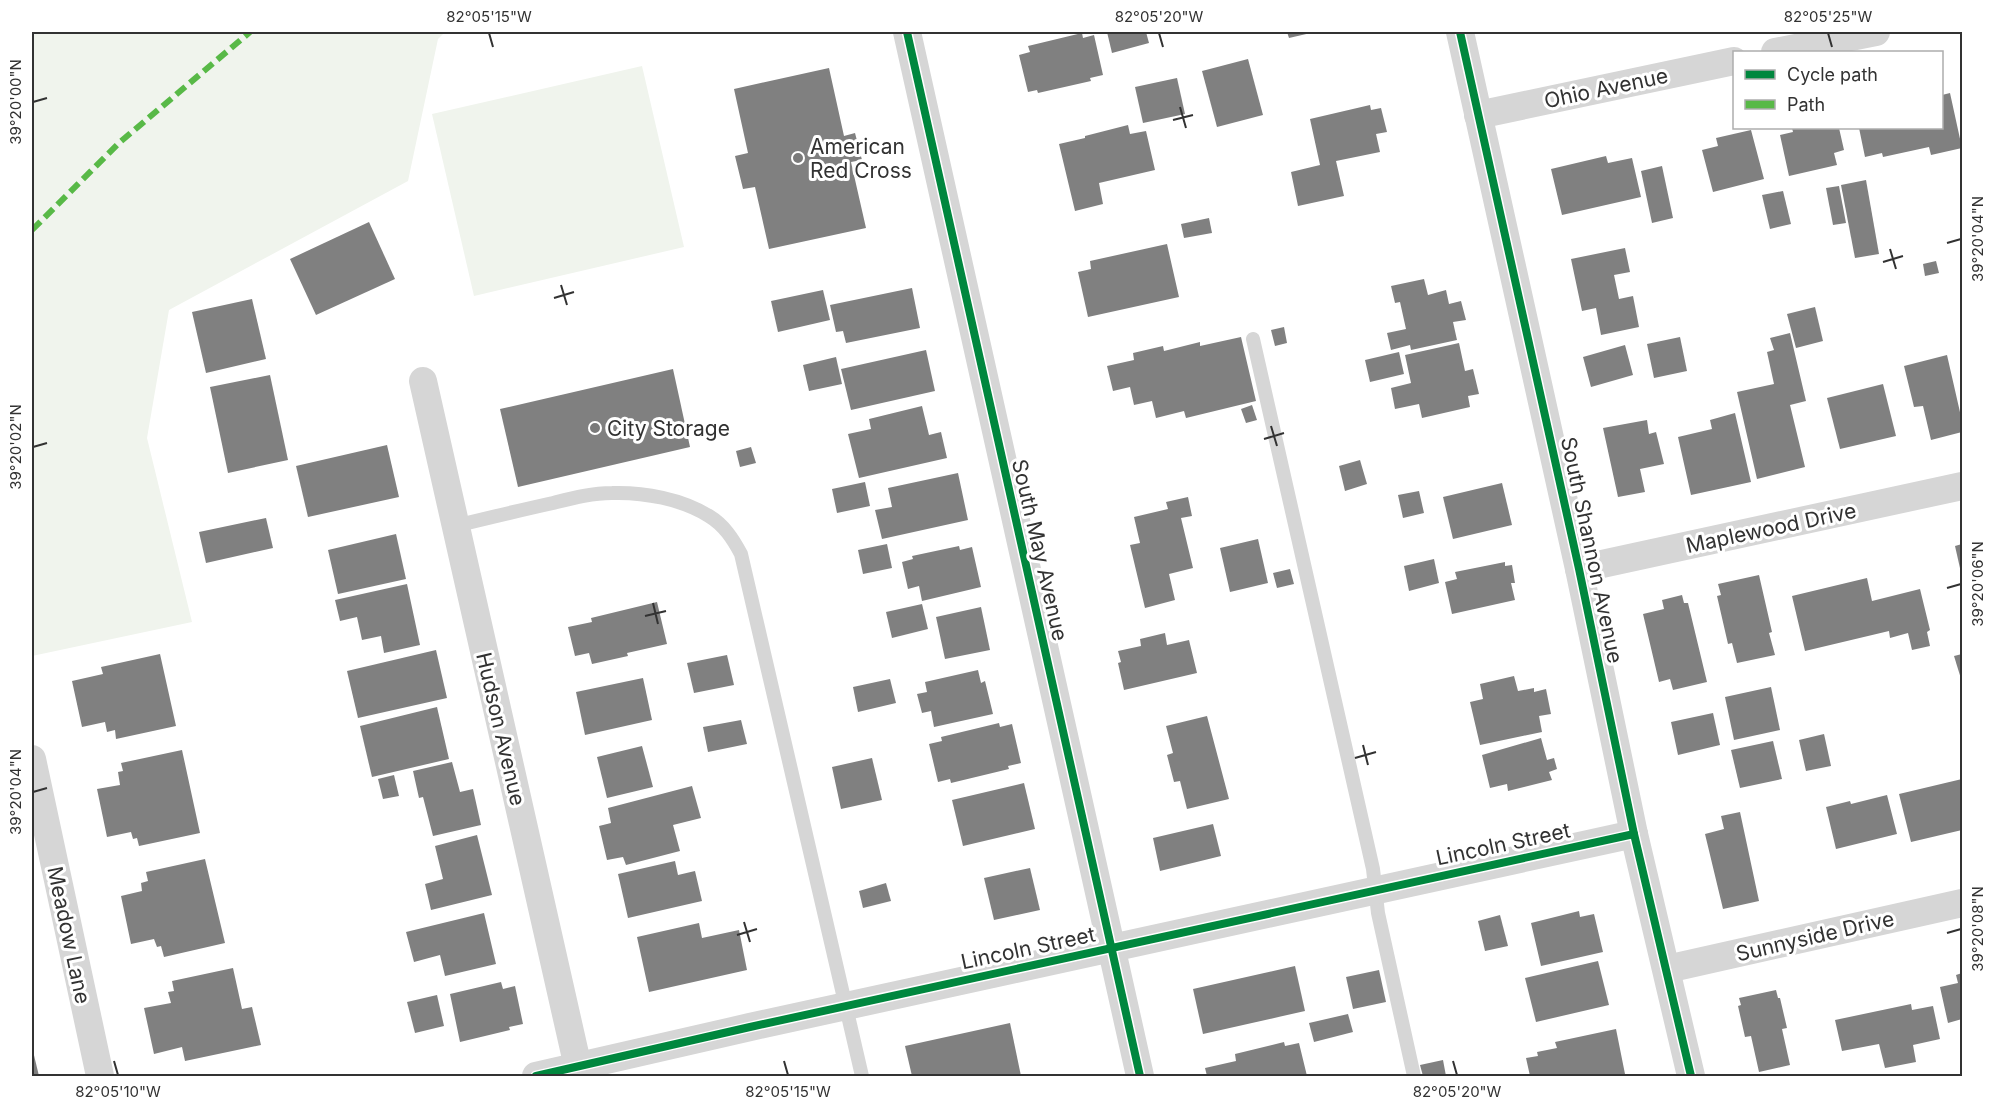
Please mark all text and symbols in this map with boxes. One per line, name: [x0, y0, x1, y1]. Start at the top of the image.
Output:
text: 82°05'15"W: [446, 7, 532, 26]
text: 82°05'20"W: [1115, 7, 1204, 26]
text: 82°05'25"W: [1784, 7, 1872, 26]
legend: [1733, 51, 1943, 129]
text: 39°20'00"N: [6, 59, 25, 145]
street label: Ohio Avenue: [1542, 63, 1670, 113]
text: Cycle path: [1787, 64, 1878, 85]
text: Path: [1787, 94, 1825, 115]
place label: American Red Cross: [810, 134, 912, 183]
marker: American Red Cross: [791, 151, 805, 165]
text: 39°20'04"N: [1968, 196, 1987, 282]
text: 39°20'02"N: [6, 404, 25, 490]
place label: City Storage: [607, 416, 730, 441]
marker: City Storage: [588, 421, 602, 435]
street label: South Shannon Avenue: [1556, 434, 1628, 666]
street label: South May Avenue: [1007, 457, 1073, 643]
street label: Maplewood Drive: [1684, 498, 1858, 558]
text: 39°20'06"N: [1968, 541, 1987, 627]
street label: Hudson Avenue: [471, 650, 531, 808]
text: 39°20'04"N: [6, 749, 25, 835]
street label: Lincoln Street: [1434, 818, 1573, 870]
street label: Meadow Lane: [42, 864, 96, 1006]
text: 39°20'08"N: [1968, 886, 1987, 972]
street label: Sunnyside Drive: [1734, 906, 1896, 966]
street label: Lincoln Street: [959, 922, 1098, 974]
text: 82°05'10"W: [75, 1082, 161, 1101]
text: 82°05'15"W: [745, 1082, 831, 1101]
text: 82°05'20"W: [1413, 1082, 1502, 1101]

